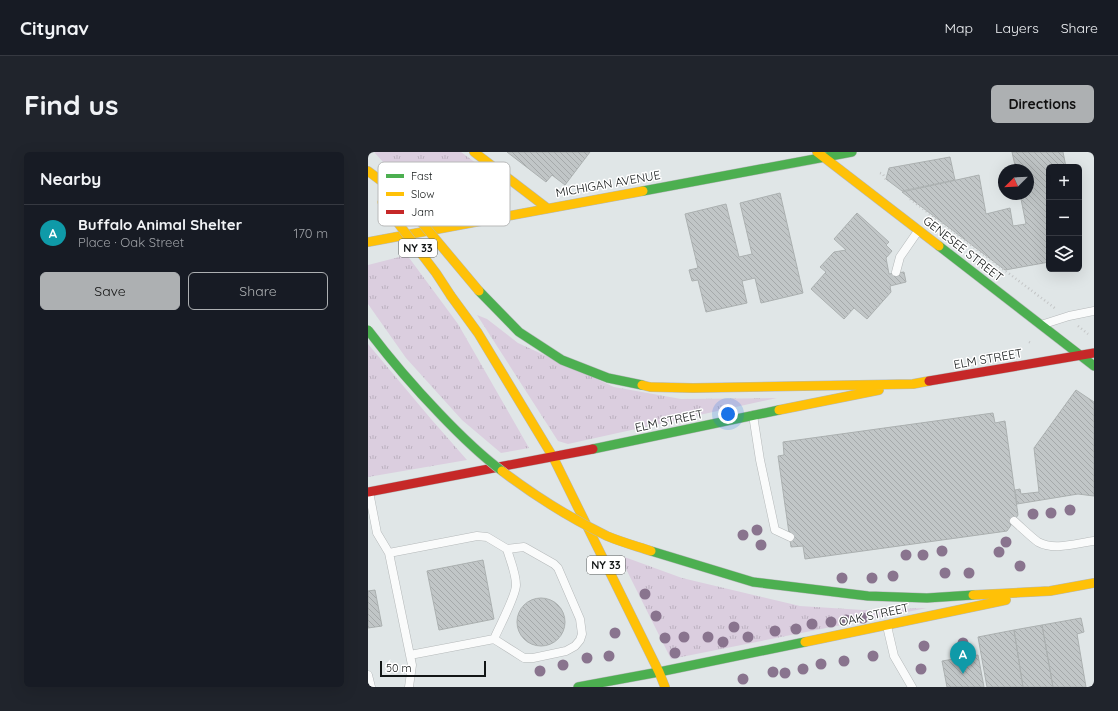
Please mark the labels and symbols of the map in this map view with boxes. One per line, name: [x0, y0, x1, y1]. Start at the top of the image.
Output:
legend: [378, 162, 510, 226]
north arrow: [998, 164, 1034, 200]
street label: MICHIGAN AVENUE: [554, 167, 662, 200]
text: Fast: [411, 169, 433, 183]
text: Slow: [411, 187, 435, 201]
text: Jam: [411, 205, 434, 219]
street label: GENESEE STREET: [920, 213, 1006, 284]
road number: NY 33: [399, 239, 437, 257]
street label: ELM STREET: [952, 345, 1023, 372]
your location: [718, 404, 738, 424]
street label: ELM STREET: [633, 406, 704, 435]
road number: NY 33: [587, 556, 625, 574]
street label: OAK STREET: [838, 600, 910, 629]
pin: A: [950, 641, 976, 674]
scale bar: [380, 659, 486, 678]

